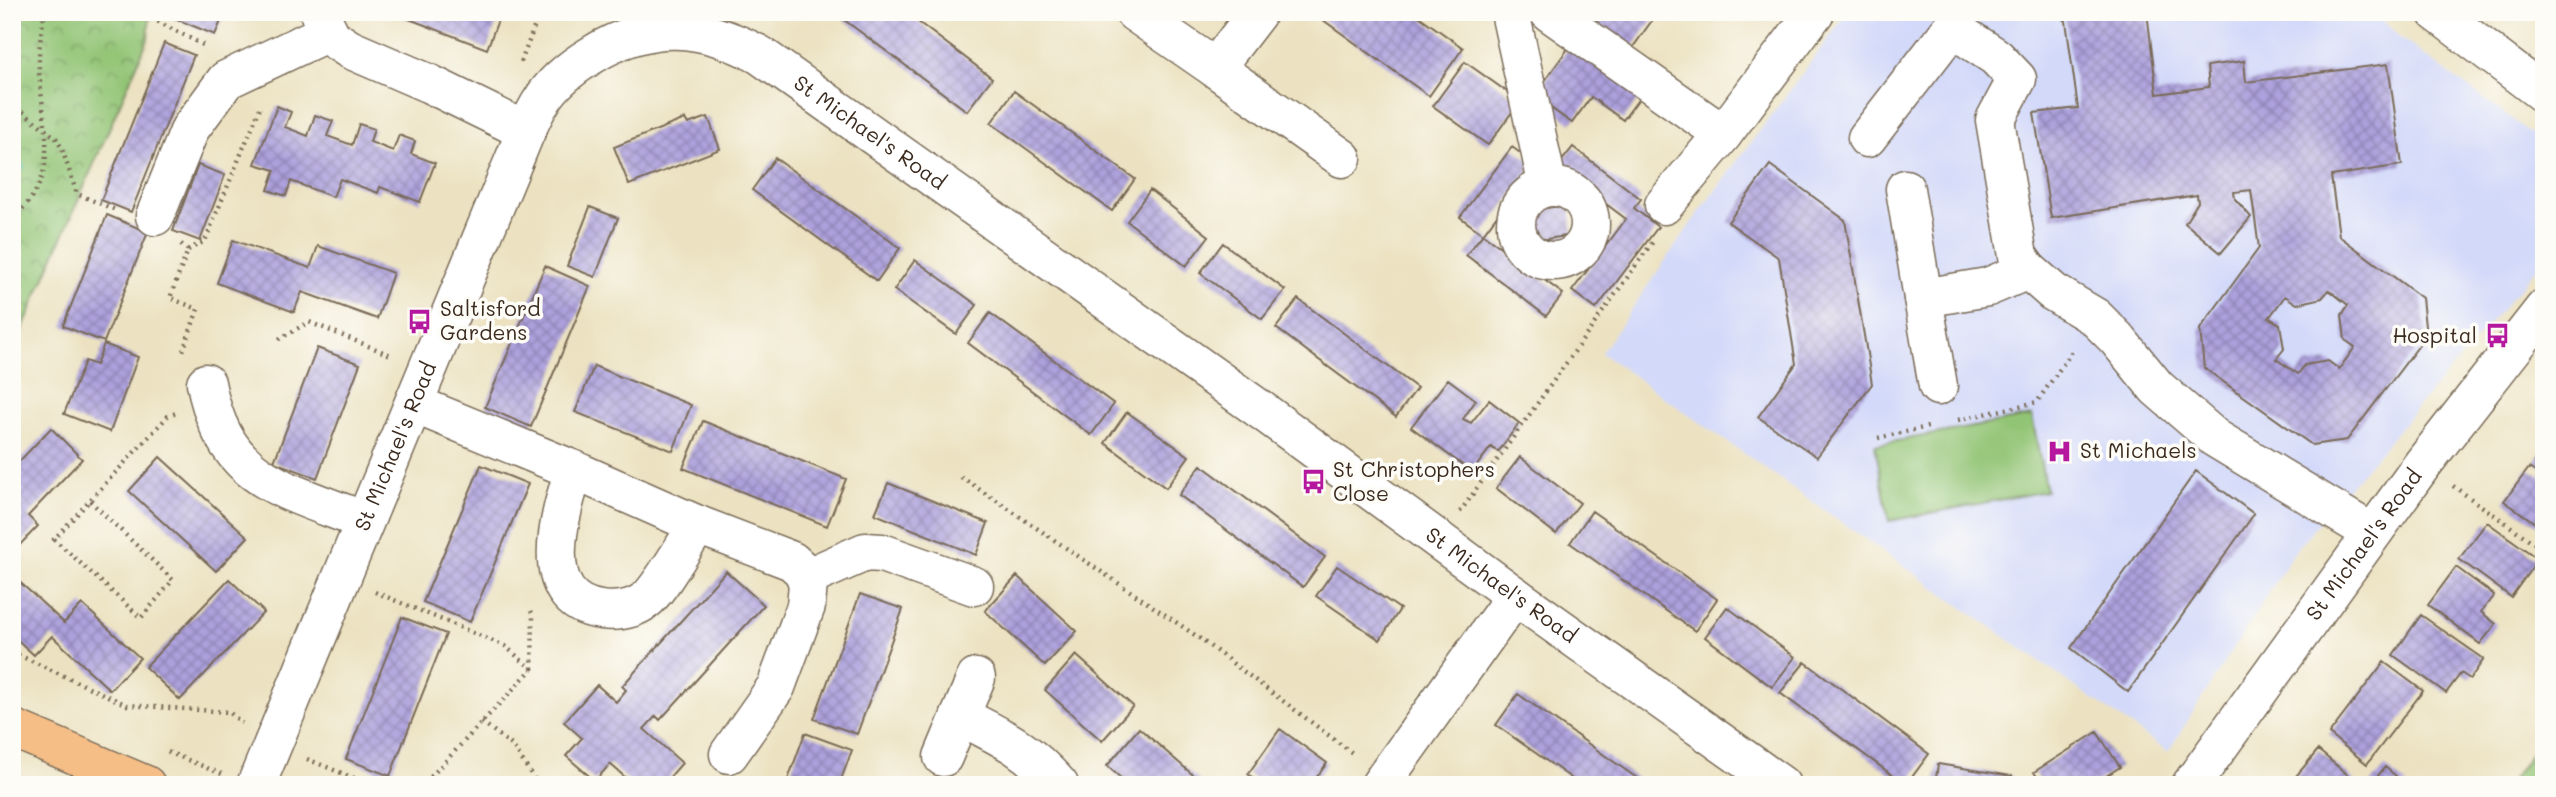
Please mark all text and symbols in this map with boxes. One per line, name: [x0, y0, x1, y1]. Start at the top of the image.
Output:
street label: St Michael's Road: [789, 68, 952, 195]
place label: Saltisford Gardens: [440, 294, 541, 345]
bus stop icon: Saltisford Gardens: [406, 307, 434, 335]
place label: Hospital: [2392, 321, 2477, 348]
bus stop icon: Hospital: [2483, 322, 2511, 350]
street label: St Michael's Road: [347, 358, 441, 535]
place label: St Michaels: [2080, 436, 2197, 463]
hospital icon: St Michaels: [2046, 437, 2074, 465]
place label: St Christophers Close: [1333, 455, 1495, 506]
street label: St Michael's Road: [2299, 463, 2427, 625]
bus stop icon: St Christophers Close: [1299, 468, 1327, 496]
street label: St Michael's Road: [1421, 520, 1583, 648]

